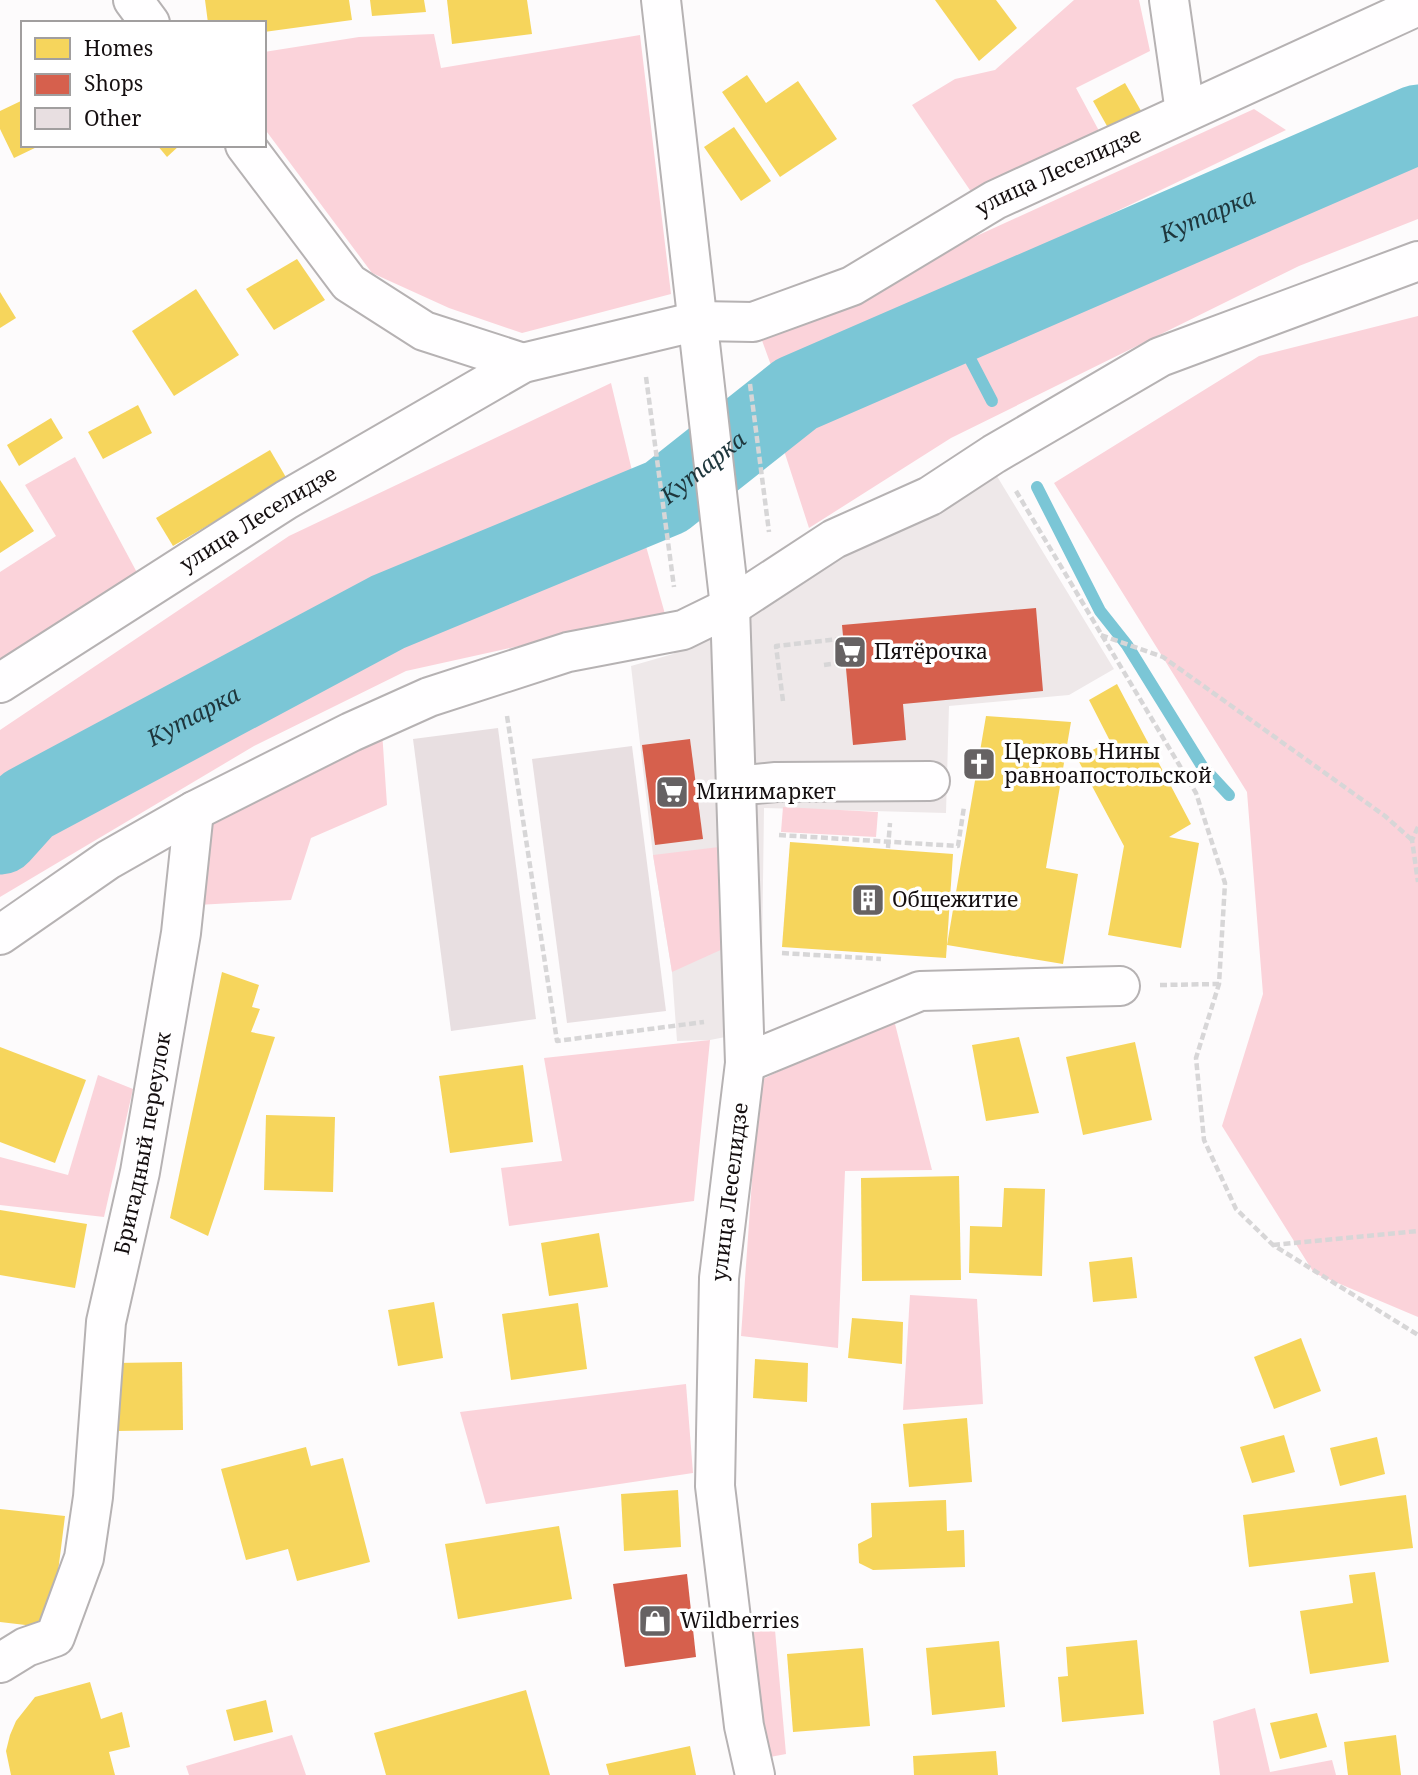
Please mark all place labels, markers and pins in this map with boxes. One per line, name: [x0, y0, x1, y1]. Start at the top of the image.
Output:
supermarket icon: Пятёрочка: [831, 633, 869, 671]
place label: Пятёрочка: [874, 637, 988, 665]
place label: Церковь Нины равноапостольской: [1004, 737, 1212, 789]
church icon: Церковь Нины равноапостольской: [960, 745, 998, 783]
supermarket icon: Минимаркет: [653, 773, 691, 811]
place label: Минимаркет: [696, 777, 836, 805]
building icon: Общежитие: [849, 881, 887, 919]
place label: Общежитие: [892, 885, 1018, 913]
shop icon: Wildberries: [636, 1602, 674, 1640]
place label: Wildberries: [680, 1606, 799, 1634]

